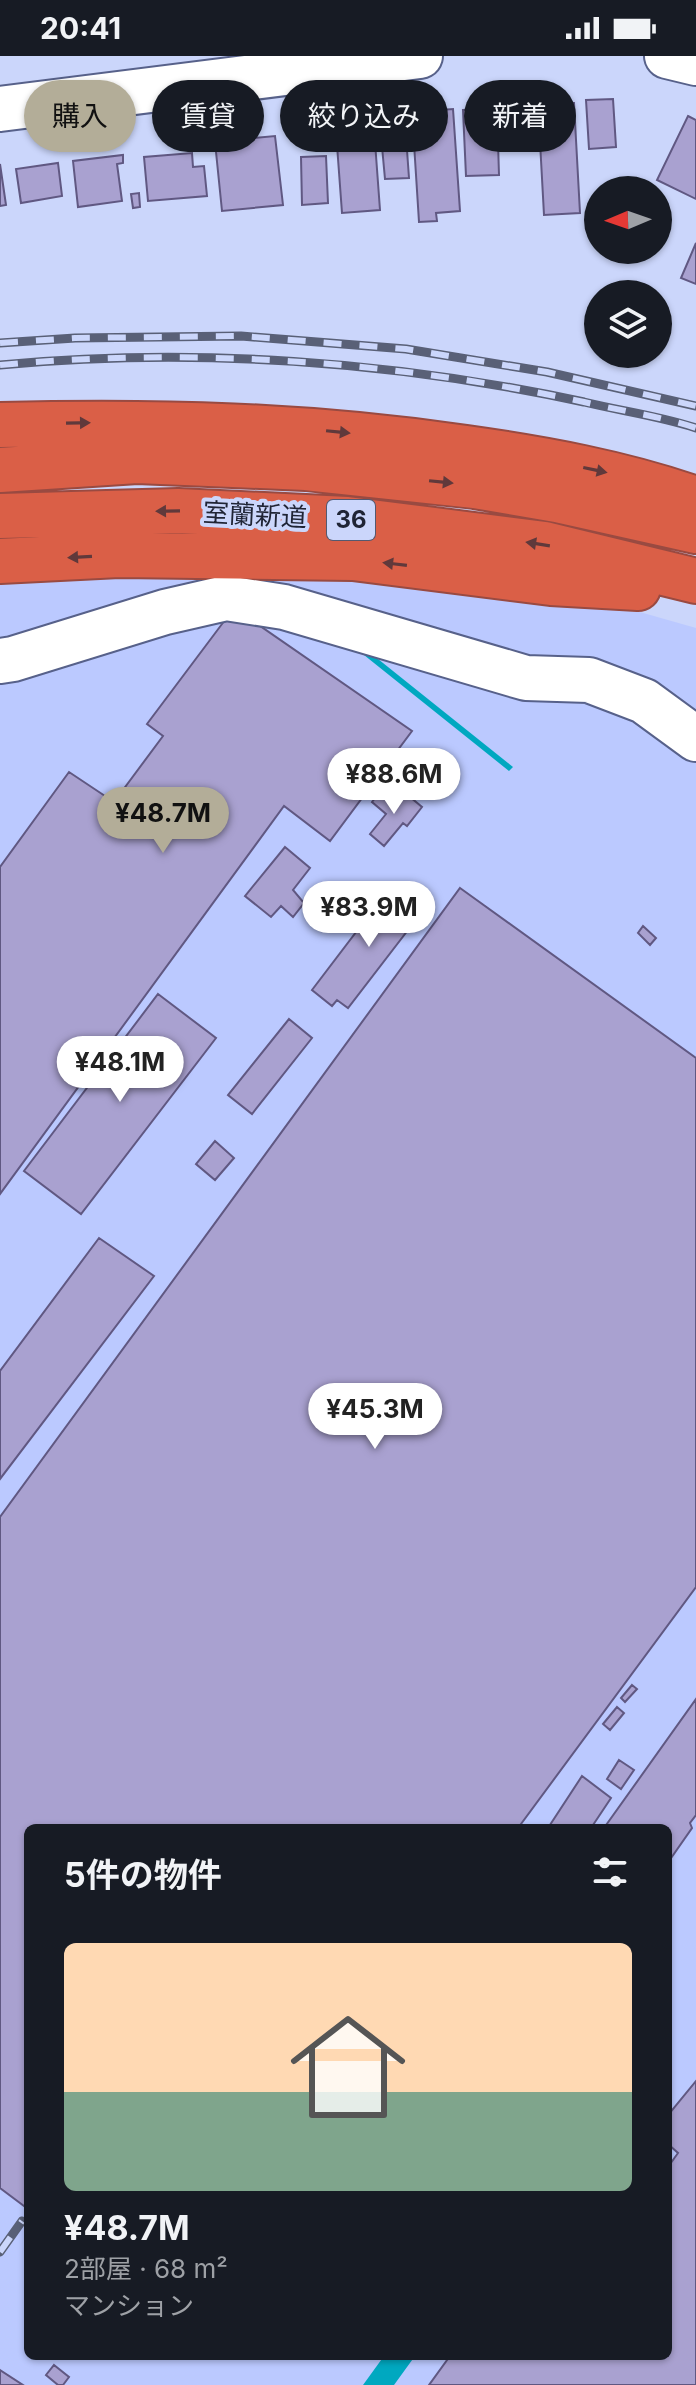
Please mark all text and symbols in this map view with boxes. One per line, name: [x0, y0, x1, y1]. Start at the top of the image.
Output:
text: 20:41: [40, 10, 121, 46]
chip: 購入: [24, 80, 136, 152]
chip: 賃貸: [152, 80, 264, 152]
chip: 絞り込み: [280, 80, 448, 152]
chip: 新着: [464, 80, 576, 152]
north arrow: [584, 176, 672, 264]
map controls: [584, 176, 672, 368]
button: layers: [584, 280, 672, 368]
one-way arrow: [66, 417, 91, 429]
one-way arrow: [326, 426, 351, 439]
one-way arrow: [582, 464, 607, 477]
one-way arrow: [429, 476, 454, 489]
street label: 室蘭新道: [202, 496, 308, 533]
road number: 36: [327, 500, 375, 540]
one-way arrow: [155, 505, 180, 517]
one-way arrow: [525, 537, 550, 550]
one-way arrow: [67, 551, 92, 564]
one-way arrow: [383, 557, 408, 570]
pin: ¥88.6M: [329, 748, 459, 816]
text: ¥88.6M: [345, 758, 443, 789]
pin: ¥48.7M: [98, 787, 228, 855]
text: ¥48.7M: [115, 797, 211, 828]
pin: ¥83.9M: [304, 881, 434, 949]
text: ¥83.9M: [320, 891, 418, 922]
pin: ¥48.1M: [55, 1036, 185, 1104]
text: ¥48.1M: [75, 1046, 165, 1077]
pin: ¥45.3M: [310, 1383, 440, 1451]
text: ¥45.3M: [326, 1393, 424, 1424]
icon: filters: [588, 1850, 632, 1894]
text: 5件の物件: [64, 1854, 222, 1895]
icon: home: [276, 1995, 420, 2139]
text: ¥48.7M: [64, 2207, 190, 2248]
text: 2部屋 · 68 m²: [64, 2253, 228, 2284]
text: マンション: [64, 2290, 194, 2321]

